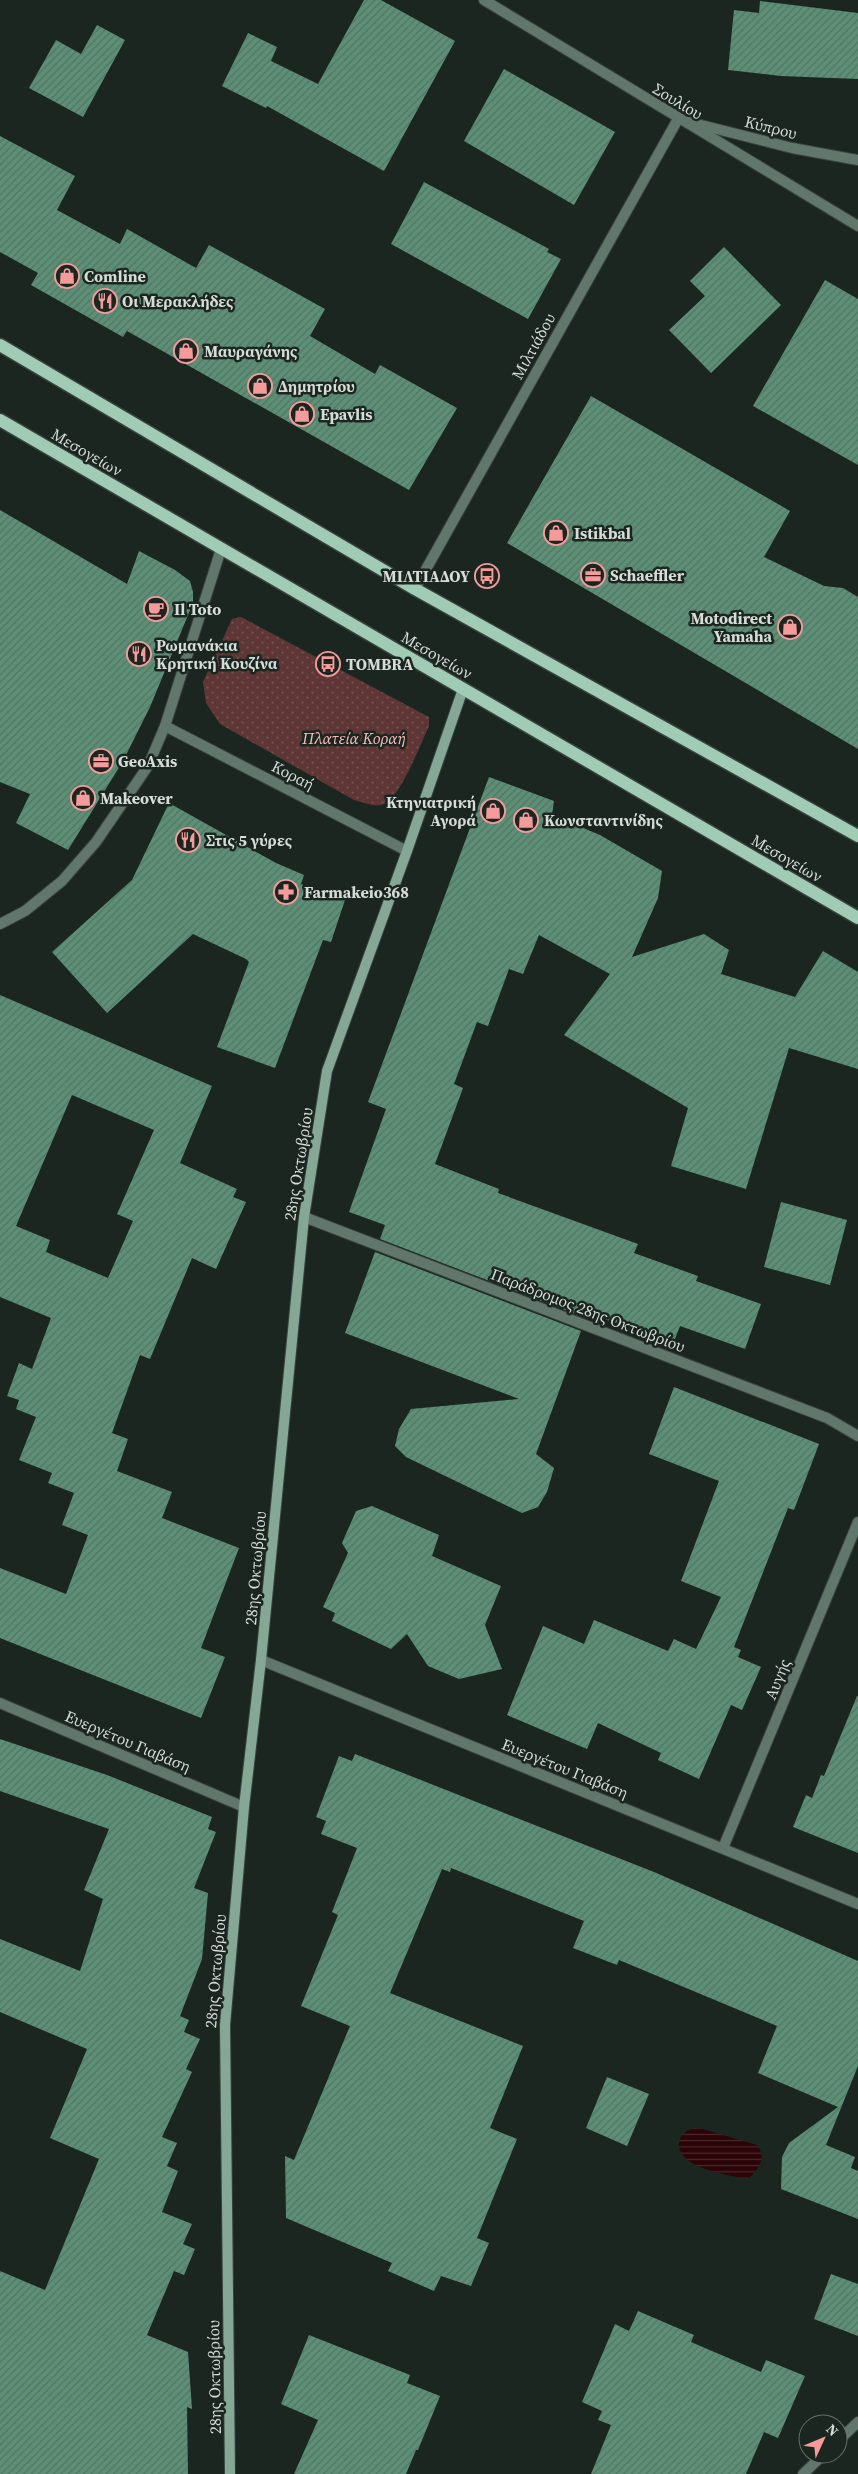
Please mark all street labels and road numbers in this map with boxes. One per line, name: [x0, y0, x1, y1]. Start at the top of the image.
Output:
street label: Σουλίου: [649, 78, 707, 124]
street label: Κύπρου: [743, 110, 799, 144]
street label: Μιλτιάδου: [506, 309, 560, 383]
street label: Μεσογείων: [48, 423, 127, 481]
street label: Μεσογείων: [398, 626, 477, 684]
street label: Κοραή: [268, 755, 318, 795]
street label: Μεσογείων: [748, 829, 827, 887]
street label: 28ης Οκτωβρίου: [278, 1106, 318, 1222]
street label: Παράδρομος 28ης Οκτωβρίου: [488, 1263, 688, 1357]
street label: 28ης Οκτωβρίου: [239, 1510, 271, 1626]
street label: Αυγής: [759, 1655, 795, 1703]
street label: Ευεργέτου Γιαβάση: [62, 1705, 194, 1777]
street label: Ευεργέτου Γιαβάση: [499, 1733, 631, 1803]
street label: 28ης Οκτωβρίου: [199, 1913, 231, 2029]
street label: 28ης Οκτωβρίου: [202, 2320, 226, 2434]

